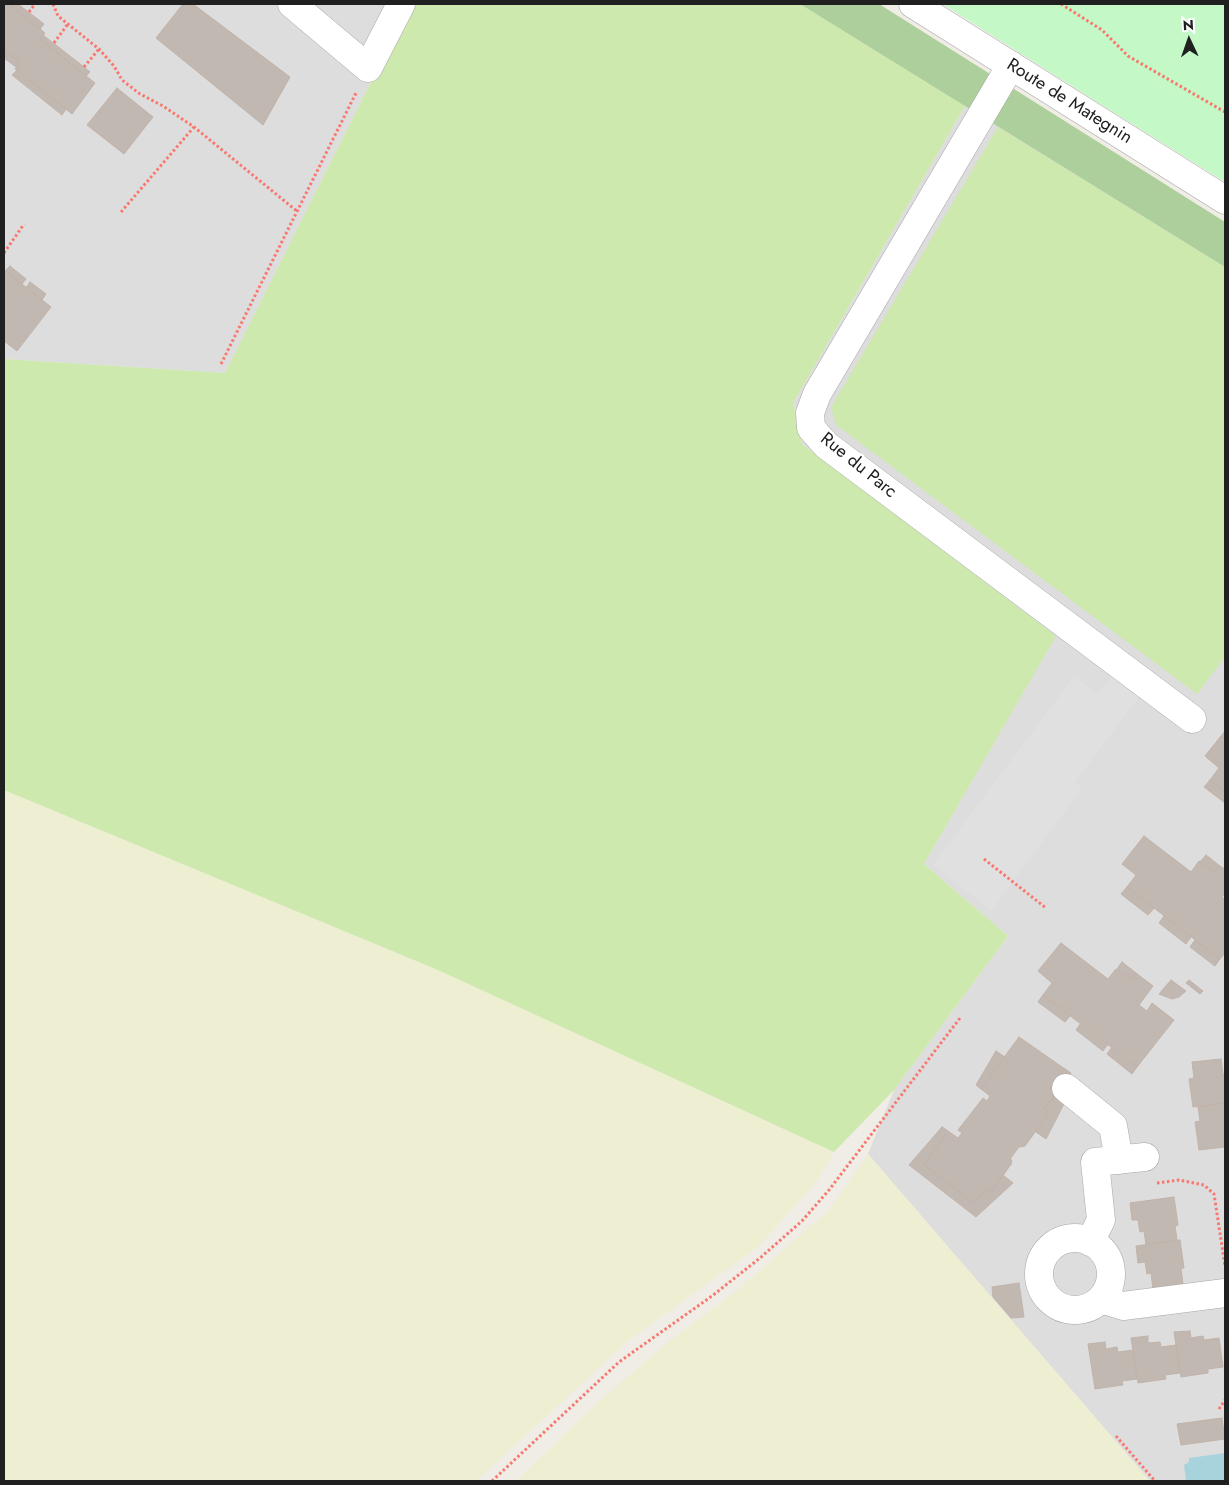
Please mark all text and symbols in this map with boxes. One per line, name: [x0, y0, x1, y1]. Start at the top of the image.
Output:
north arrow: [1164, 15, 1214, 65]
text: N: [1182, 15, 1194, 35]
street label: Route de Mategnin: [1002, 55, 1136, 149]
street label: Rue du Parc: [816, 429, 900, 503]

